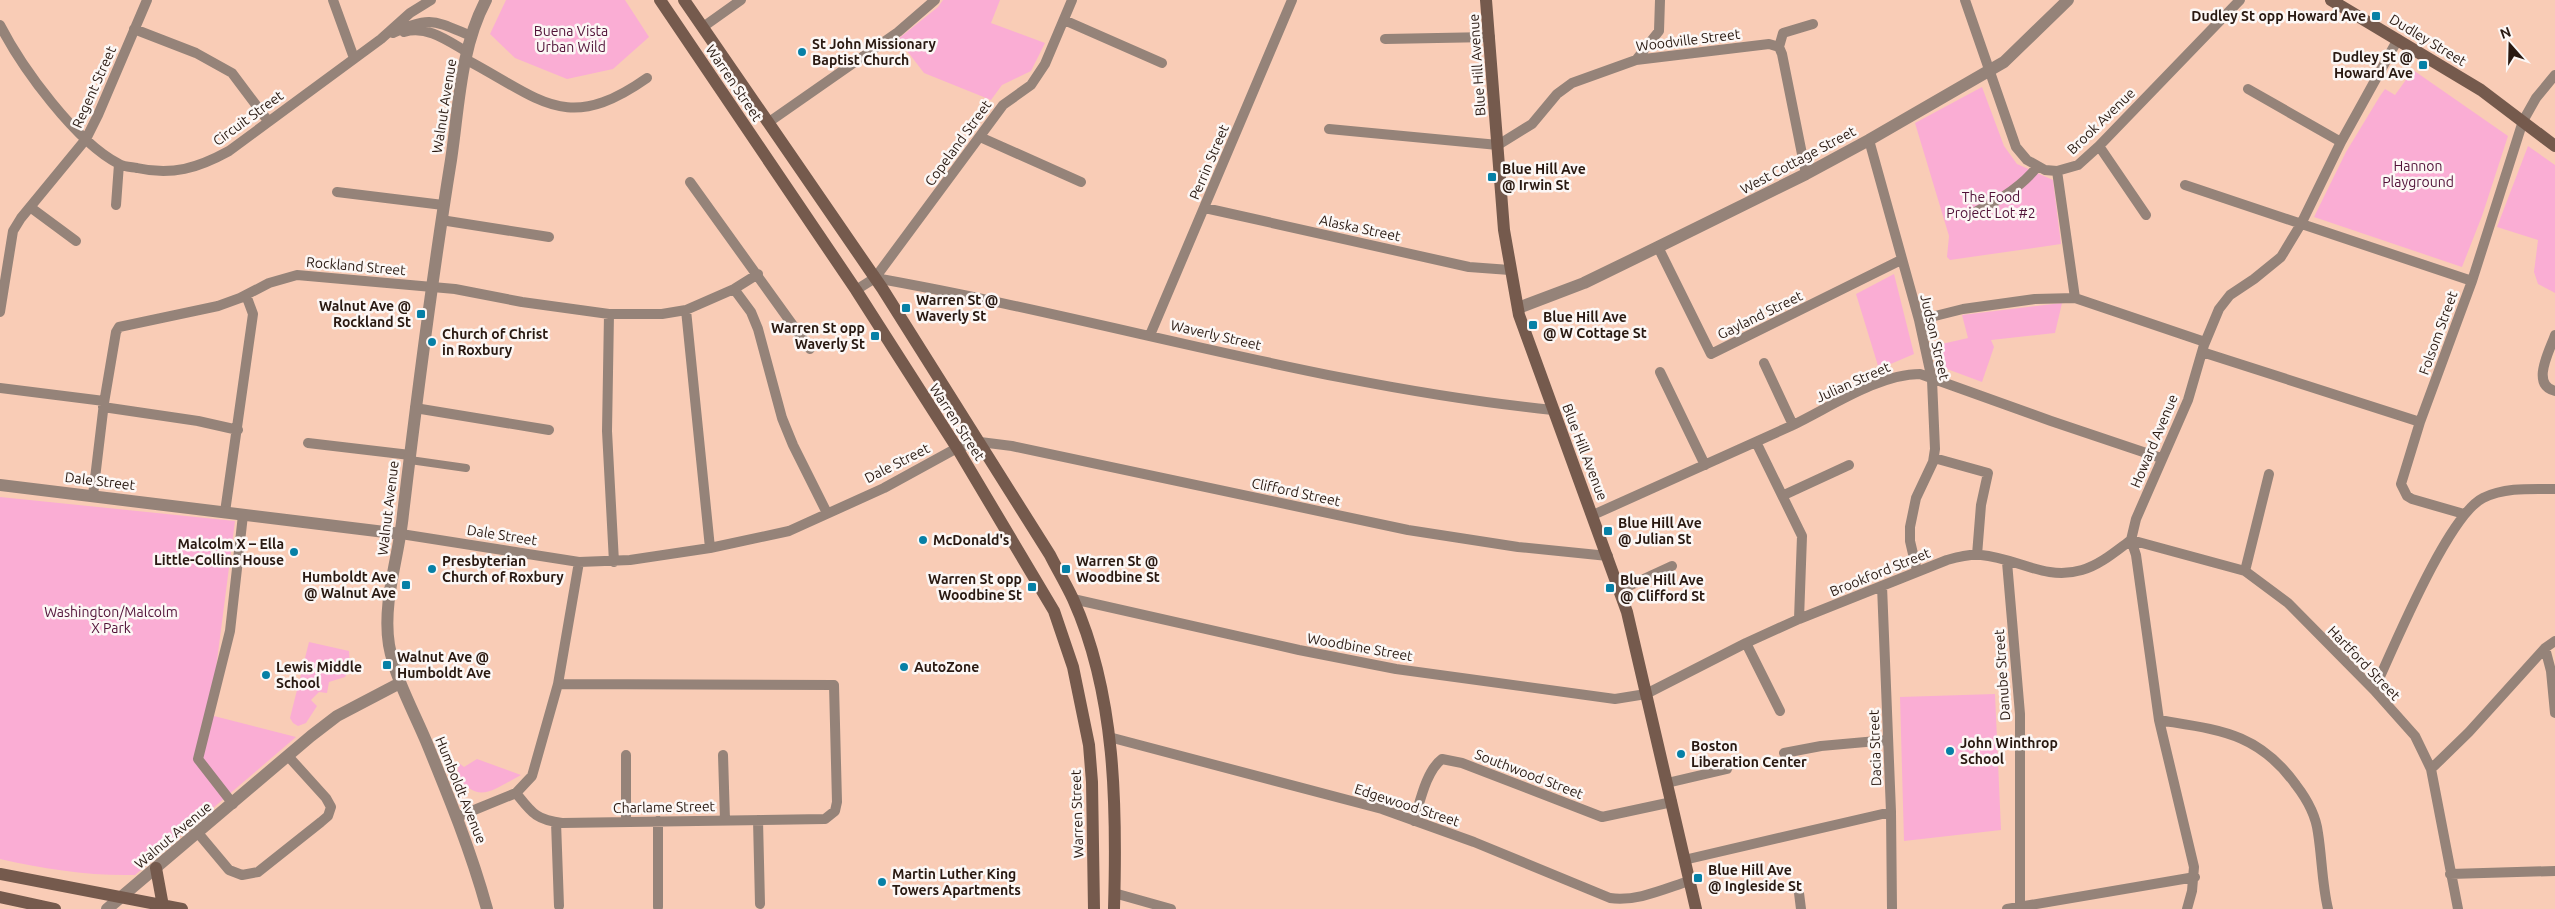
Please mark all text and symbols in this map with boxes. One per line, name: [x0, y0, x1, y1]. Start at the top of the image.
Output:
place label: Dudley St opp Howard Ave: [2191, 8, 2366, 24]
marker: Dudley St opp Howard Ave: [2370, 10, 2382, 22]
street label: Dudley Street: [2387, 11, 2470, 69]
street label: Blue Hill Avenue: [1465, 13, 1489, 117]
north arrow: [2485, 20, 2535, 70]
park label: Buena Vista Urban Wild: [534, 23, 608, 55]
text: N: [2498, 23, 2513, 42]
street label: Woodville Street: [1635, 26, 1742, 54]
place label: St John Missionary Baptist Church: [812, 36, 937, 68]
street label: Warren Street: [703, 42, 766, 125]
street label: Regent Street: [69, 43, 119, 130]
marker: St John Missionary Baptist Church: [796, 46, 808, 58]
place label: Dudley St @ Howard Ave: [2332, 49, 2413, 81]
street label: Walnut Avenue: [429, 58, 459, 154]
marker: Dudley St @ Howard Ave: [2417, 59, 2429, 71]
street label: Brook Avenue: [2064, 85, 2138, 157]
street label: Circuit Street: [210, 87, 287, 149]
street label: Copeland Street: [922, 97, 995, 189]
street label: Perrin Street: [1186, 122, 1232, 202]
street label: West Cottage Street: [1738, 123, 1859, 197]
park label: Hannon Playground: [2382, 158, 2454, 190]
place label: Blue Hill Ave @ Irwin St: [1502, 161, 1586, 193]
marker: Blue Hill Ave @ Irwin St: [1486, 171, 1498, 183]
park label: The Food Project Lot #2: [1946, 189, 2036, 221]
street label: Alaska Street: [1318, 212, 1403, 245]
street label: Rockland Street: [306, 254, 407, 278]
street label: Gayland Street: [1715, 287, 1806, 342]
street label: Folsom Street: [2415, 289, 2461, 377]
place label: Warren St @ Waverly St: [916, 292, 998, 324]
street label: Judson Street: [1917, 293, 1953, 382]
place label: Walnut Ave @ Rockland St: [319, 298, 411, 330]
marker: Warren St @ Waverly St: [900, 302, 912, 314]
marker: Walnut Ave @ Rockland St: [415, 308, 427, 320]
place label: Blue Hill Ave @ W Cottage St: [1543, 309, 1647, 341]
street label: Waverly Street: [1169, 317, 1263, 353]
marker: Blue Hill Ave @ W Cottage St: [1527, 319, 1539, 331]
place label: Warren St opp Waverly St: [771, 320, 865, 352]
place label: Church of Christ in Roxbury: [442, 326, 548, 358]
marker: Warren St opp Waverly St: [869, 330, 881, 342]
marker: Church of Christ in Roxbury: [426, 336, 438, 348]
street label: Julian Street: [1813, 358, 1893, 405]
street label: Warren Street: [926, 381, 988, 464]
street label: Howard Avenue: [2127, 392, 2181, 490]
street label: Blue Hill Avenue: [1559, 401, 1611, 503]
street label: Dale Street: [862, 440, 933, 486]
street label: Walnut Avenue: [374, 460, 402, 556]
street label: Dale Street: [64, 469, 137, 493]
street label: Clifford Street: [1250, 475, 1342, 509]
place label: Blue Hill Ave @ Julian St: [1618, 515, 1702, 547]
street label: Dale Street: [466, 522, 539, 549]
marker: Blue Hill Ave @ Julian St: [1602, 525, 1614, 537]
place label: McDonald's: [933, 532, 1010, 548]
marker: McDonald's: [917, 534, 929, 546]
place label: Malcolm X – Ella Little-Collins House: [154, 536, 284, 568]
street label: Brookford Street: [1827, 544, 1933, 599]
marker: Malcolm X – Ella Little-Collins House: [288, 546, 300, 558]
place label: Presbyterian Church of Roxbury: [442, 553, 564, 585]
place label: Warren St @ Woodbine St: [1076, 553, 1160, 585]
marker: Presbyterian Church of Roxbury: [426, 563, 438, 575]
marker: Warren St @ Woodbine St: [1060, 563, 1072, 575]
place label: Humboldt Ave @ Walnut Ave: [302, 569, 396, 601]
place label: Warren St opp Woodbine St: [928, 571, 1022, 603]
place label: Blue Hill Ave @ Clifford St: [1620, 572, 1705, 604]
marker: Humboldt Ave @ Walnut Ave: [400, 579, 412, 591]
marker: Warren St opp Woodbine St: [1026, 581, 1038, 593]
marker: Blue Hill Ave @ Clifford St: [1604, 582, 1616, 594]
park label: Washington/Malcolm X Park: [44, 604, 178, 636]
street label: Hartford Street: [2325, 623, 2404, 704]
street label: Danube Street: [1991, 628, 2013, 721]
street label: Woodbine Street: [1306, 630, 1415, 664]
place label: Walnut Ave @ Humboldt Ave: [397, 649, 491, 681]
place label: Lewis Middle School: [276, 659, 362, 691]
marker: Walnut Ave @ Humboldt Ave: [381, 659, 393, 671]
place label: AutoZone: [914, 659, 979, 675]
marker: AutoZone: [898, 661, 910, 673]
marker: Lewis Middle School: [260, 669, 272, 681]
street label: Dacia Street: [1866, 709, 1884, 786]
street label: Humboldt Avenue: [432, 734, 490, 846]
place label: John Winthrop School: [1960, 735, 2058, 767]
place label: Boston Liberation Center: [1691, 738, 1807, 770]
marker: John Winthrop School: [1944, 745, 1956, 757]
street label: Southwood Street: [1473, 746, 1586, 802]
marker: Boston Liberation Center: [1675, 748, 1687, 760]
street label: Warren Street: [1067, 769, 1087, 858]
street label: Edgewood Street: [1352, 780, 1462, 830]
street label: Walnut Avenue: [131, 798, 215, 872]
street label: Charlame Street: [613, 798, 716, 816]
place label: Blue Hill Ave @ Ingleside St: [1708, 862, 1802, 894]
place label: Martin Luther King Towers Apartments: [892, 866, 1021, 898]
marker: Blue Hill Ave @ Ingleside St: [1692, 872, 1704, 884]
marker: Martin Luther King Towers Apartments: [876, 876, 888, 888]

